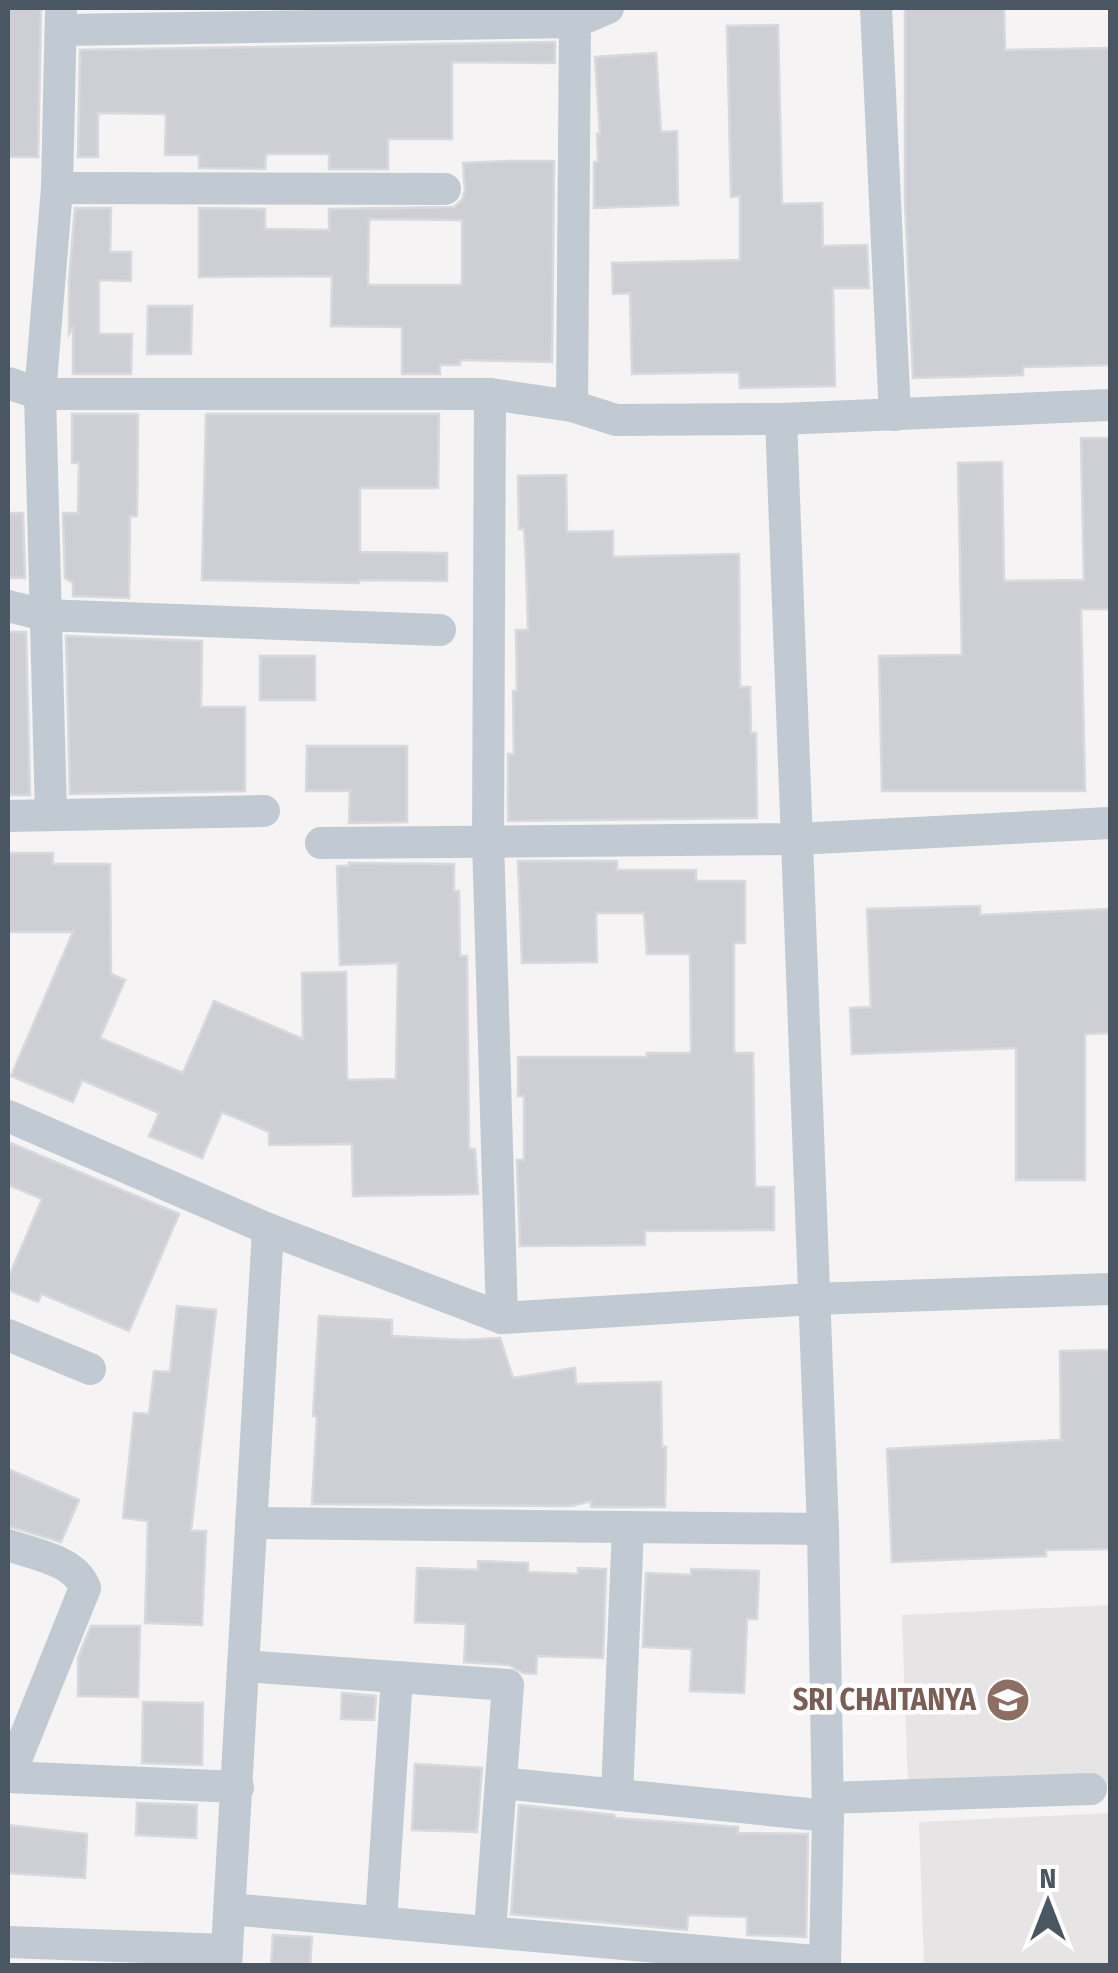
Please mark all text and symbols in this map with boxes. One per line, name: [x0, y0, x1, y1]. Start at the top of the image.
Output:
school or university icon: SRI CHAITANYA: [985, 1677, 1031, 1723]
place label: SRI CHAITANYA: [793, 1682, 977, 1718]
north arrow: [998, 1853, 1098, 1953]
text: N: [1040, 1862, 1056, 1895]

